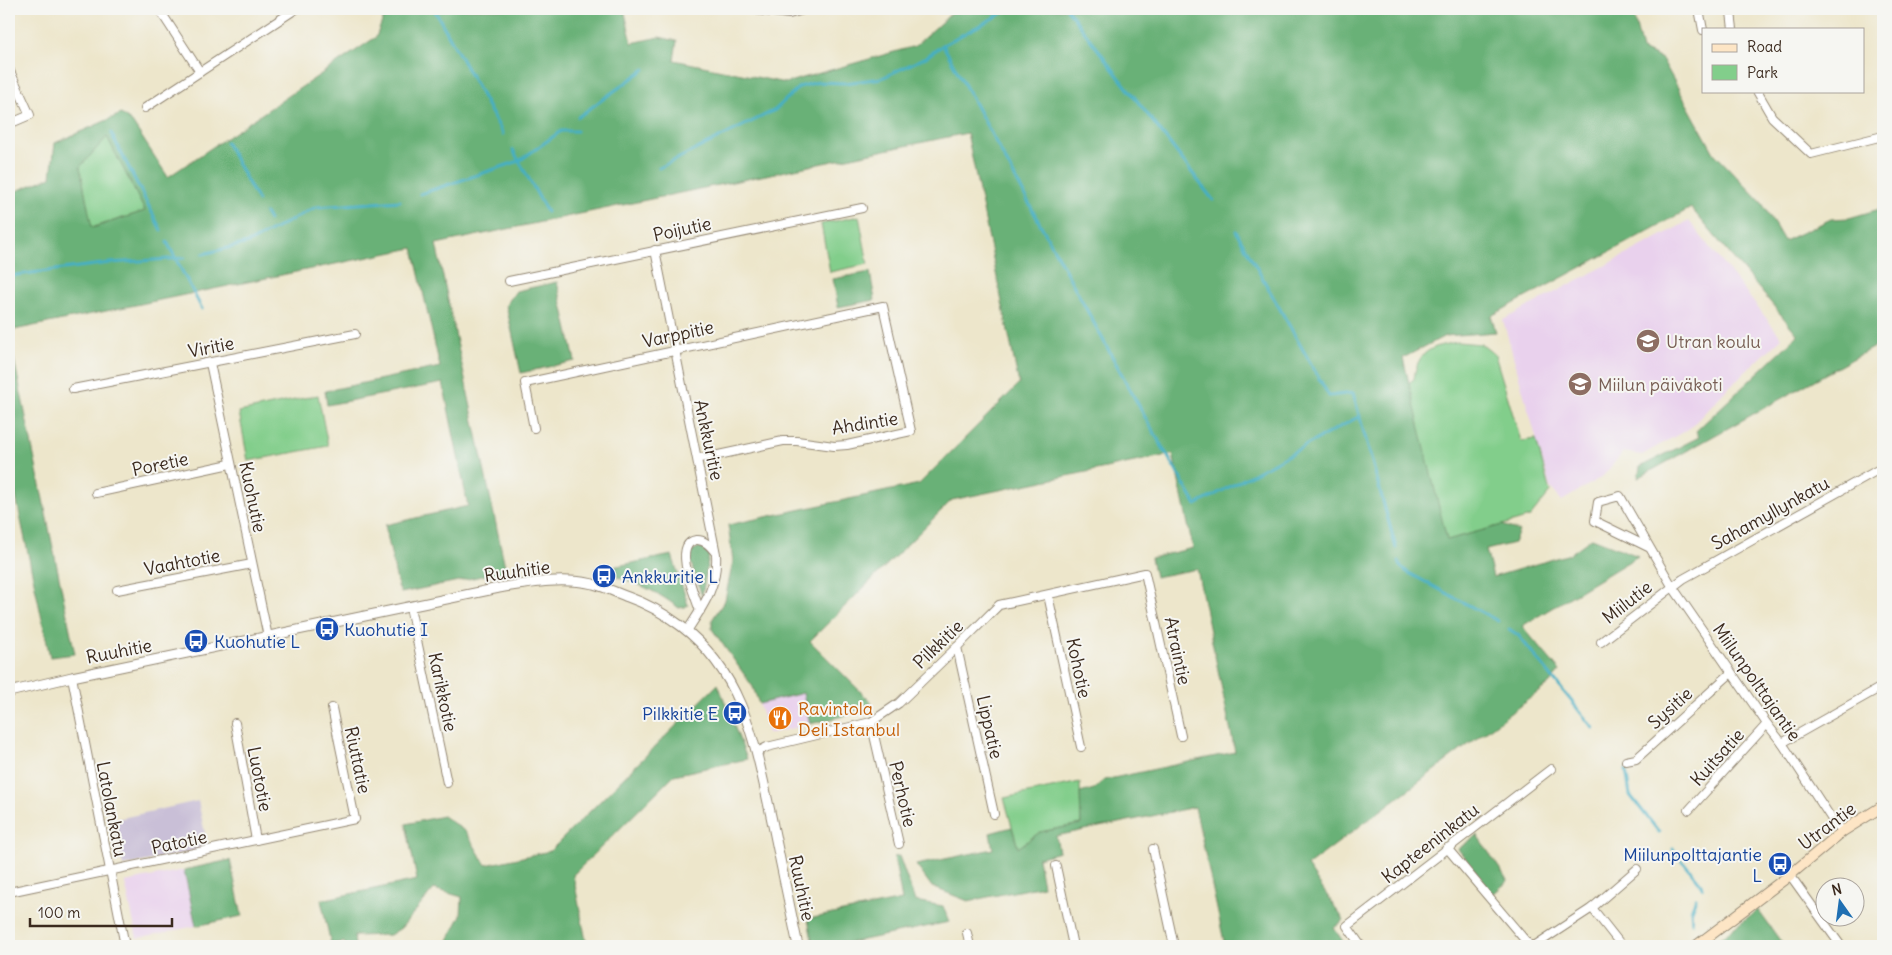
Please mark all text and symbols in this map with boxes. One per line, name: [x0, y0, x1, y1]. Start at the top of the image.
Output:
legend: [1702, 28, 1864, 92]
text: Road: [1747, 37, 1782, 56]
text: Park: [1747, 63, 1778, 82]
street label: Poijutie: [651, 212, 713, 246]
street label: Varppitie: [640, 315, 716, 353]
school or university icon: Utran koulu: [1635, 328, 1661, 354]
place label: Utran koulu: [1666, 330, 1761, 353]
street label: Viritie: [186, 331, 236, 363]
school or university icon: Miilun päiväkoti: [1567, 371, 1593, 397]
place label: Miilun päiväkoti: [1598, 373, 1722, 396]
street label: Ankkuritie: [689, 397, 729, 483]
street label: Ahdintie: [830, 406, 900, 440]
street label: Poretie: [130, 447, 190, 481]
street label: Kuohutie: [234, 459, 272, 535]
street label: Sahamyllynkatu: [1707, 471, 1833, 555]
street label: Vaahtotie: [142, 543, 222, 581]
street label: Ruuhitie: [482, 555, 552, 587]
bus stop icon: Ankkuritie L: [591, 563, 617, 589]
place label: Ankkuritie L: [622, 565, 718, 588]
street label: Miilutie: [1597, 575, 1657, 629]
street label: Pilkkitie: [908, 615, 968, 673]
street label: Atraintie: [1160, 615, 1196, 687]
bus stop icon: Kuohutie I: [314, 616, 340, 642]
place label: Kuohutie I: [344, 618, 428, 641]
street label: Miilunpolttajantie: [1708, 619, 1806, 745]
bus stop icon: Kuohutie L: [183, 628, 209, 654]
place label: Kuohutie L: [214, 630, 300, 653]
street label: Ruuhitie: [84, 633, 154, 669]
street label: Kohotie: [1061, 636, 1097, 700]
street label: Karikkotie: [423, 650, 463, 734]
street label: Sysitie: [1643, 682, 1697, 734]
street label: Lippatie: [972, 693, 1008, 761]
place label: Ravintola Deli Istanbul: [798, 697, 900, 741]
bus stop icon: Pilkkitie E: [722, 700, 748, 726]
place label: Pilkkitie E: [642, 702, 718, 725]
restaurant icon: Ravintola Deli Istanbul: [767, 705, 793, 731]
street label: Kuitsatie: [1685, 723, 1749, 791]
street label: Riuttatie: [340, 724, 376, 796]
street label: Luototie: [242, 744, 278, 814]
street label: Latolankatu: [91, 759, 133, 859]
street label: Perhotie: [884, 759, 922, 829]
street label: Utrantie: [1794, 797, 1860, 855]
street label: Kapteeninkatu: [1377, 798, 1483, 888]
street label: Patotie: [149, 825, 209, 859]
place label: Miilunpolttajantie L: [1623, 843, 1762, 887]
bus stop icon: Miilunpolttajantie L: [1767, 851, 1793, 877]
street label: Ruuhitie: [784, 853, 820, 923]
north arrow: [1814, 878, 1864, 928]
text: N: [1830, 879, 1844, 899]
scale bar: [30, 895, 172, 927]
text: 100 m: [38, 903, 80, 922]

